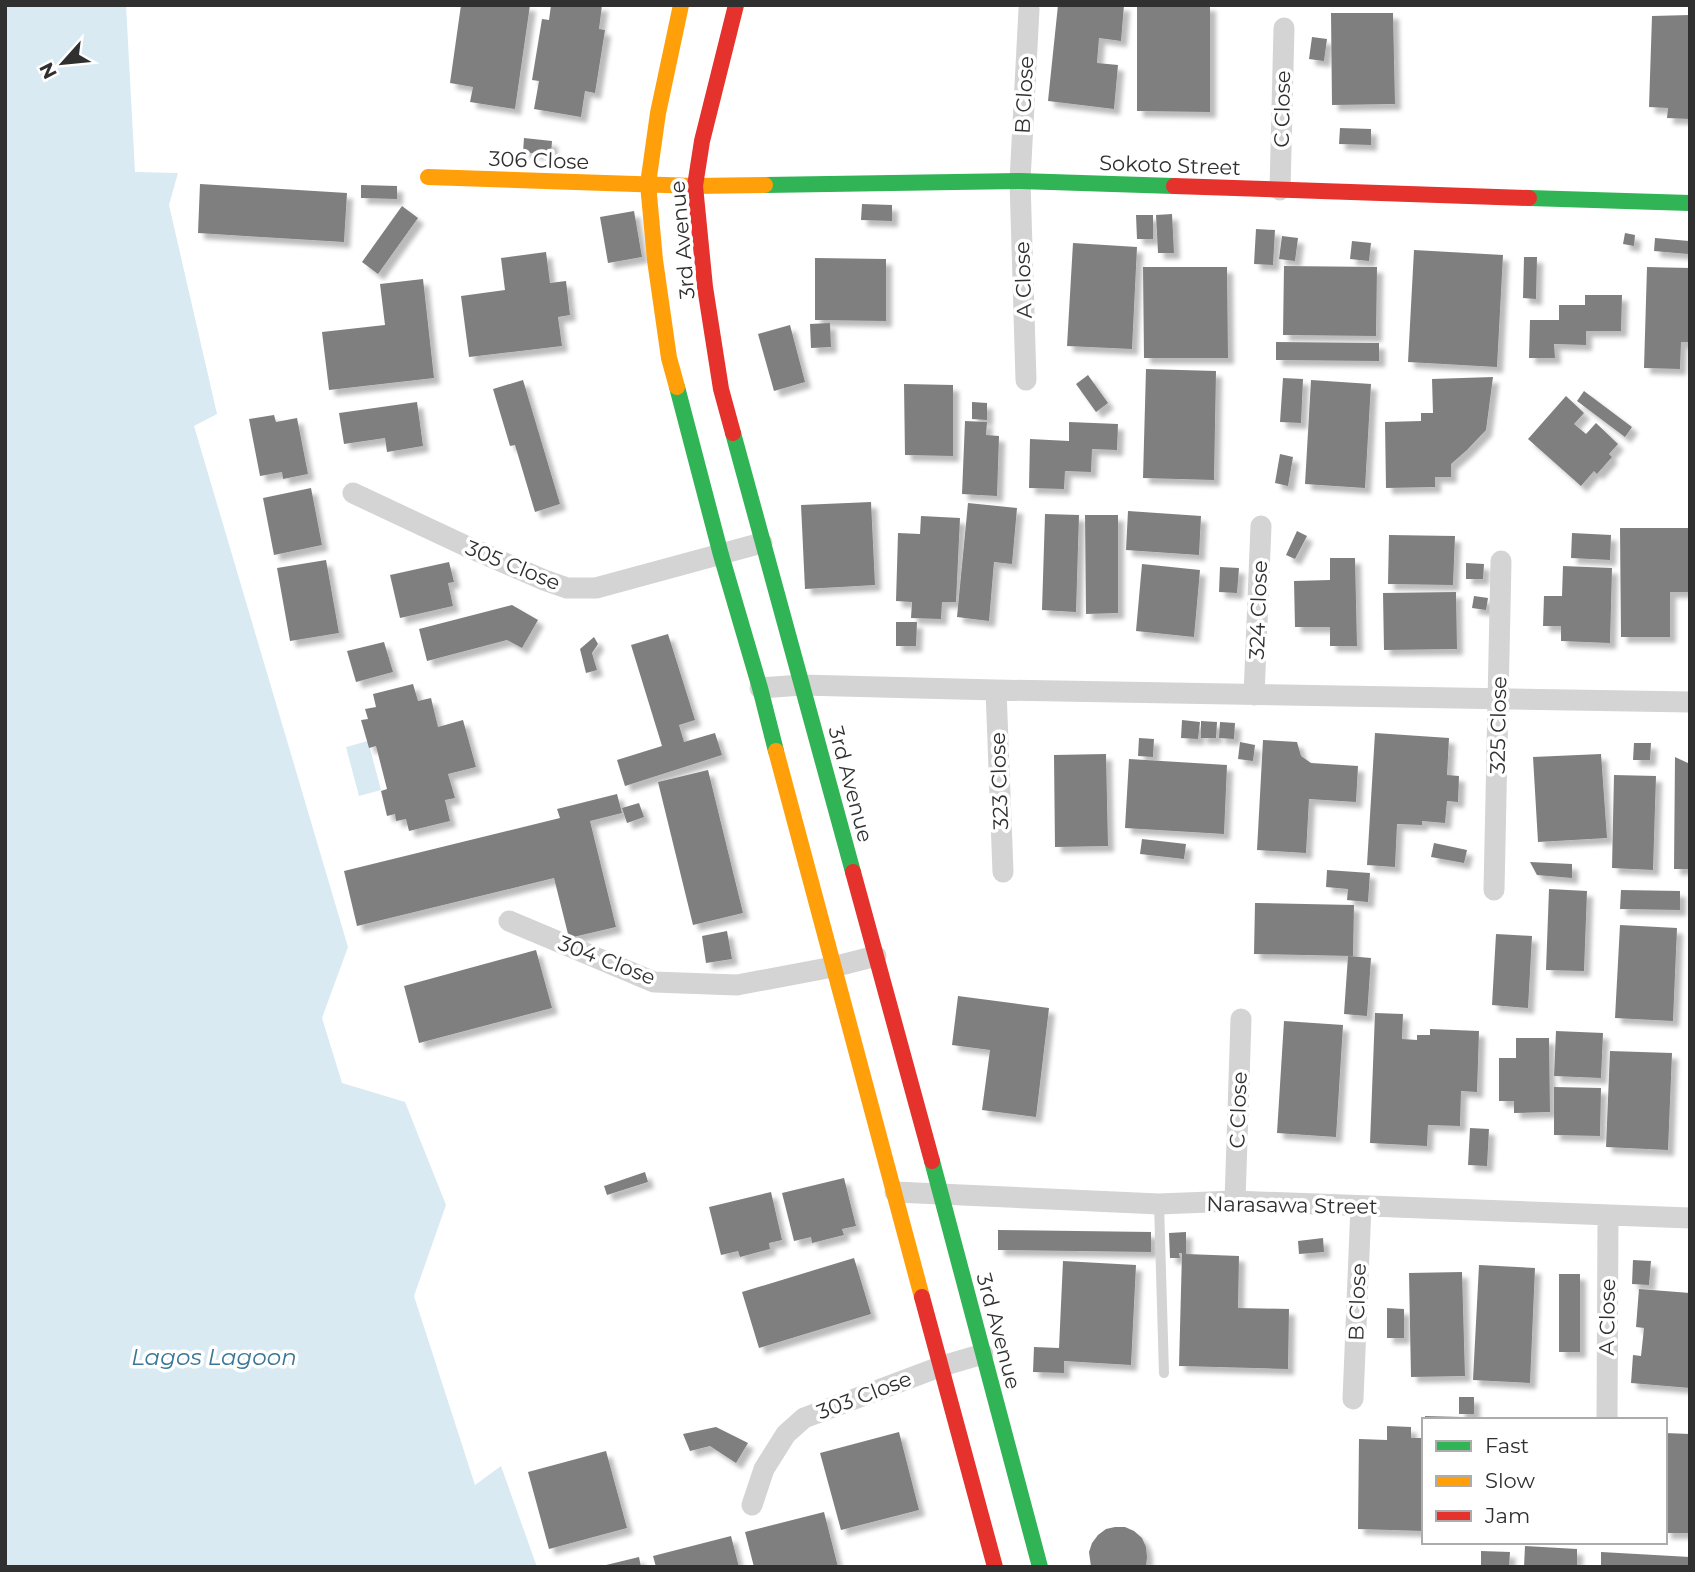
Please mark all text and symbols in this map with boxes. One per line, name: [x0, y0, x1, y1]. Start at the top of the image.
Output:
north arrow: [28, 28, 98, 98]
street label: B Close: [1009, 55, 1039, 135]
text: N: [35, 58, 62, 83]
street label: C Close: [1269, 70, 1295, 148]
street label: 306 Close: [488, 146, 590, 174]
street label: Sokoto Street: [1099, 150, 1241, 180]
street label: 3rd Avenue: [664, 180, 700, 300]
street label: A Close: [1009, 241, 1037, 319]
street label: 305 Close: [462, 535, 564, 595]
street label: 324 Close: [1244, 560, 1272, 660]
street label: 325 Close: [1485, 676, 1511, 774]
street label: 3rd Avenue: [824, 723, 878, 845]
street label: 323 Close: [985, 732, 1013, 830]
street label: 304 Close: [555, 930, 659, 990]
street label: C Close: [1224, 1071, 1252, 1149]
street label: Narasawa Street: [1206, 1191, 1378, 1219]
street label: B Close: [1343, 1263, 1371, 1341]
street label: 3rd Avenue: [972, 1270, 1026, 1392]
street label: A Close: [1594, 1278, 1620, 1356]
water label: Lagos Lagoon: [131, 1343, 297, 1371]
street label: 303 Close: [813, 1365, 915, 1425]
legend: [1422, 1418, 1667, 1544]
text: Fast: [1485, 1433, 1529, 1458]
text: Slow: [1485, 1468, 1535, 1493]
text: Jam: [1484, 1503, 1530, 1528]

